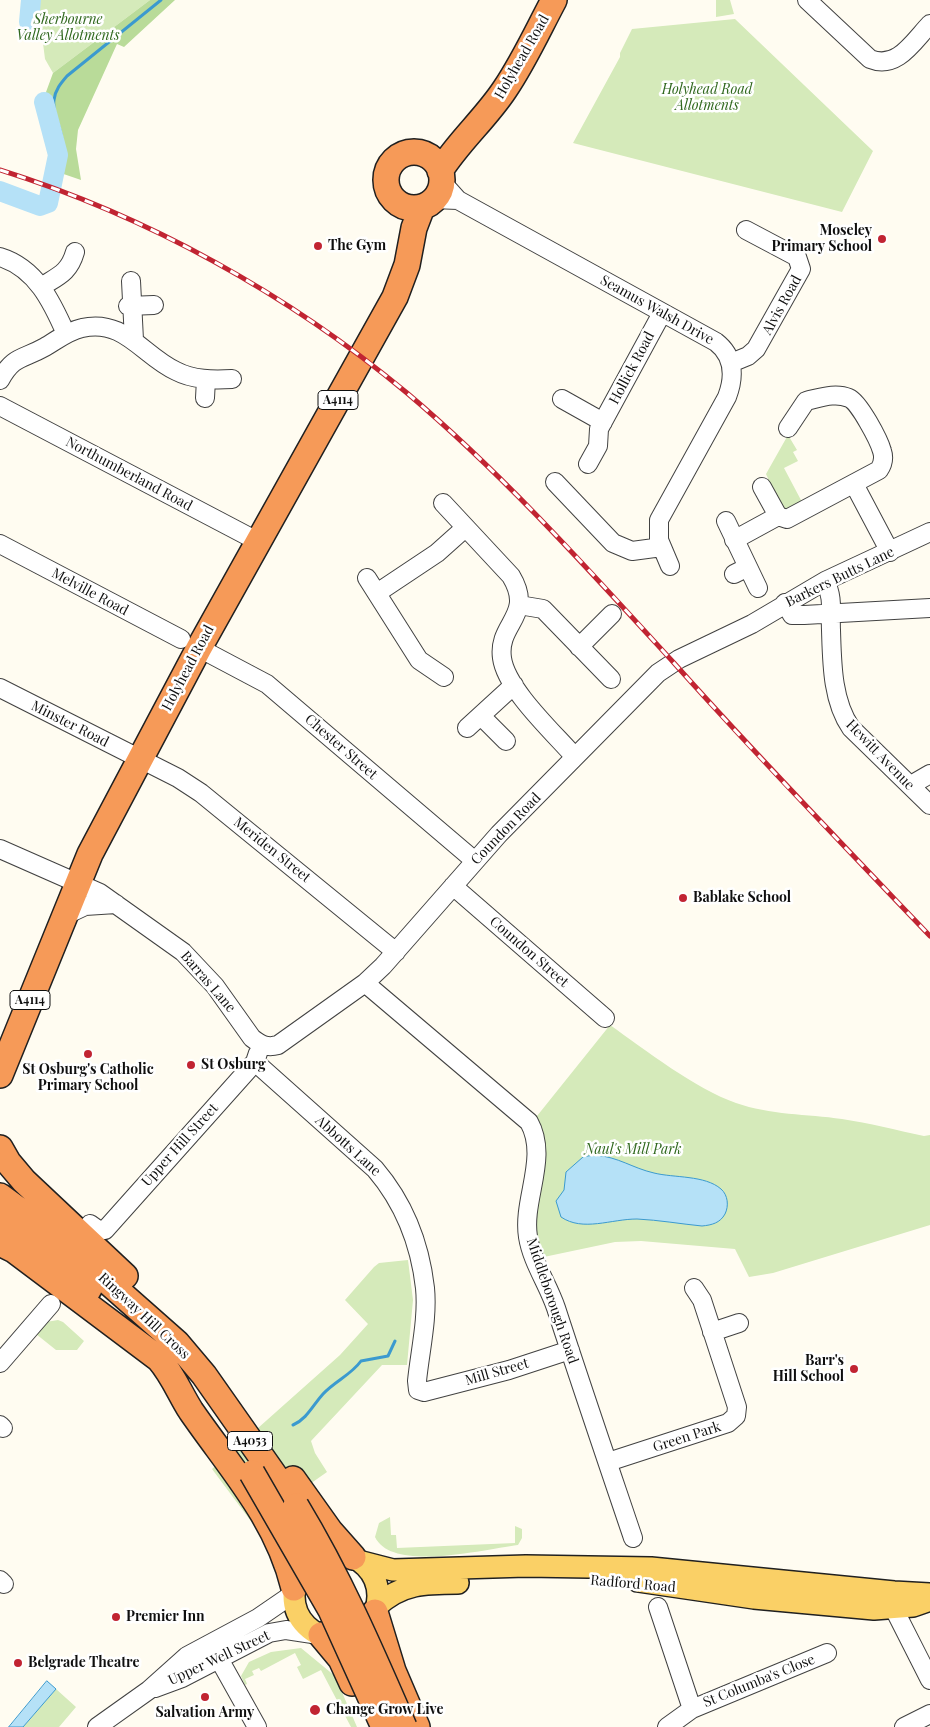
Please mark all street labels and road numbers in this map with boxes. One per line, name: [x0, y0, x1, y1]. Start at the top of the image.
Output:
street label: Holyhead Road: [491, 12, 553, 102]
street label: Seamus Walsh Drive: [597, 272, 717, 348]
street label: Alvis Road: [759, 272, 805, 338]
street label: Hollick Road: [606, 329, 658, 407]
road number: A4114: [318, 390, 358, 410]
street label: Northumberland Road: [63, 433, 195, 515]
street label: Barkers Butts Lane: [783, 543, 897, 611]
street label: Melville Road: [49, 565, 131, 619]
street label: Holyhead Road: [158, 622, 218, 714]
street label: Minster Road: [29, 697, 111, 751]
street label: Chester Street: [301, 711, 381, 783]
street label: Hewitt Avenue: [842, 716, 918, 794]
street label: Coundon Road: [468, 790, 544, 868]
street label: Meriden Street: [230, 814, 314, 886]
street label: Coundon Street: [486, 913, 572, 991]
street label: Barras Lane: [177, 948, 239, 1016]
road number: A4114: [10, 990, 50, 1010]
street label: Upper Hill Street: [138, 1100, 222, 1190]
street label: Abbotts Lane: [312, 1112, 384, 1180]
street label: Middleborough Road: [523, 1236, 581, 1366]
street label: Ringway Hill Cross: [95, 1269, 193, 1363]
street label: Mill Street: [463, 1355, 531, 1389]
street label: Green Park: [651, 1418, 723, 1456]
road number: A4053: [228, 1432, 272, 1450]
street label: Radford Road: [590, 1572, 676, 1596]
street label: Upper Well Street: [165, 1627, 273, 1689]
street label: St Columba's Close: [701, 1651, 817, 1711]

